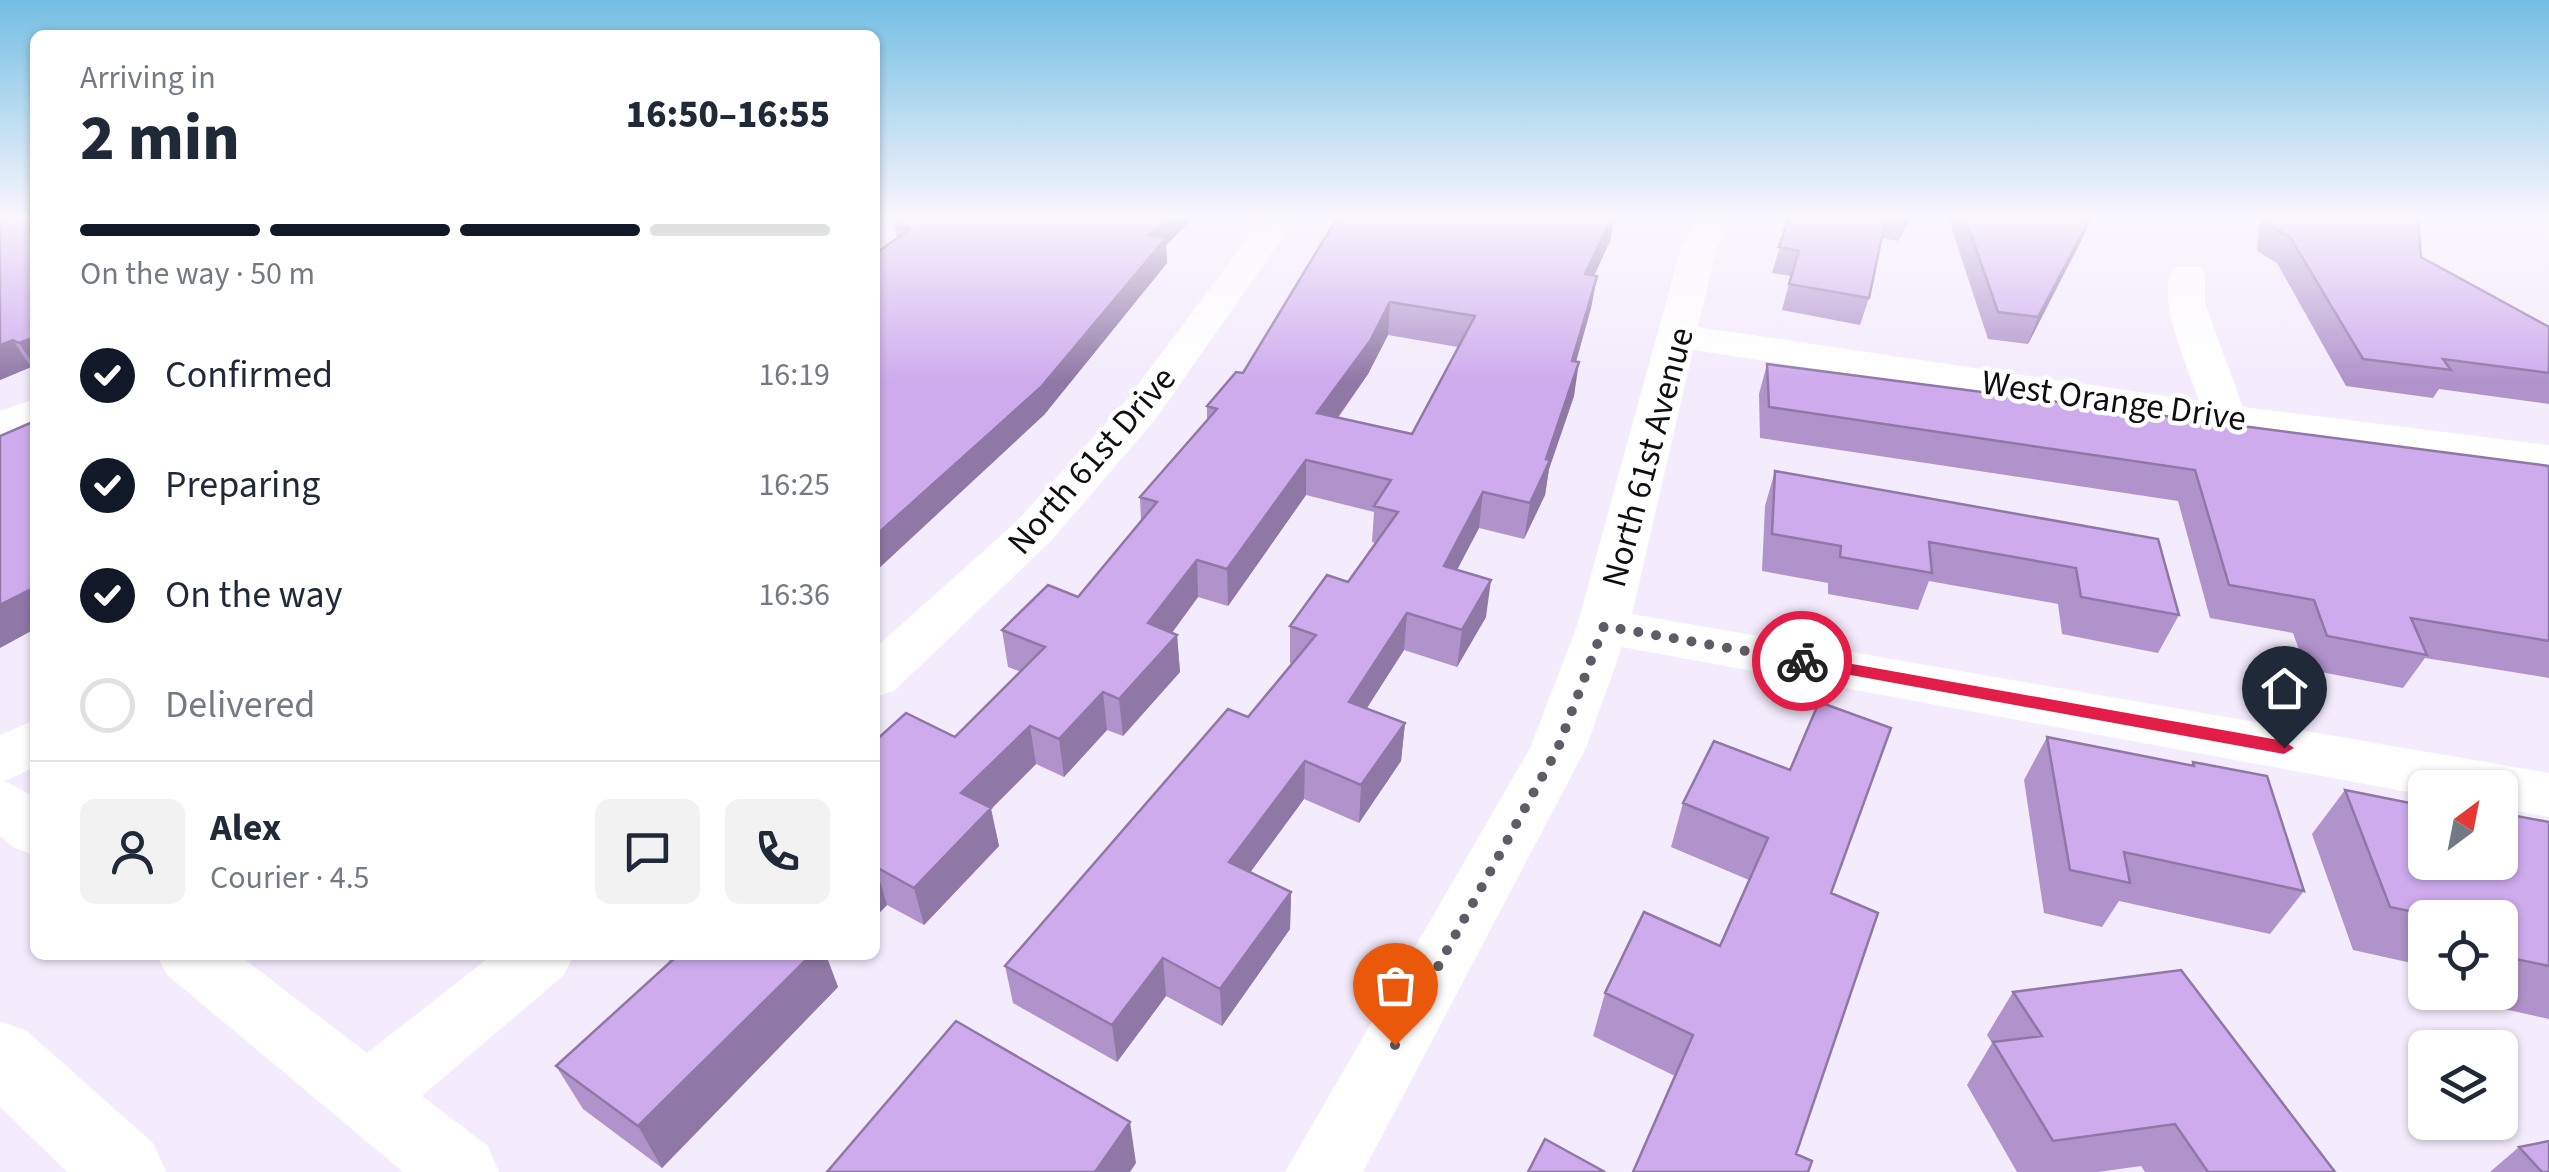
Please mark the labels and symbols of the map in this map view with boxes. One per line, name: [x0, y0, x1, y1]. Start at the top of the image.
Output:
street label: North 61st Avenue: [1589, 322, 1707, 593]
street label: North 61st Drive: [996, 356, 1188, 566]
street label: West Orange Drive: [1978, 358, 2249, 444]
courier: [1752, 611, 1852, 711]
pin: [2242, 646, 2327, 749]
north arrow: [2408, 770, 2518, 880]
pin: [1353, 943, 1438, 1046]

